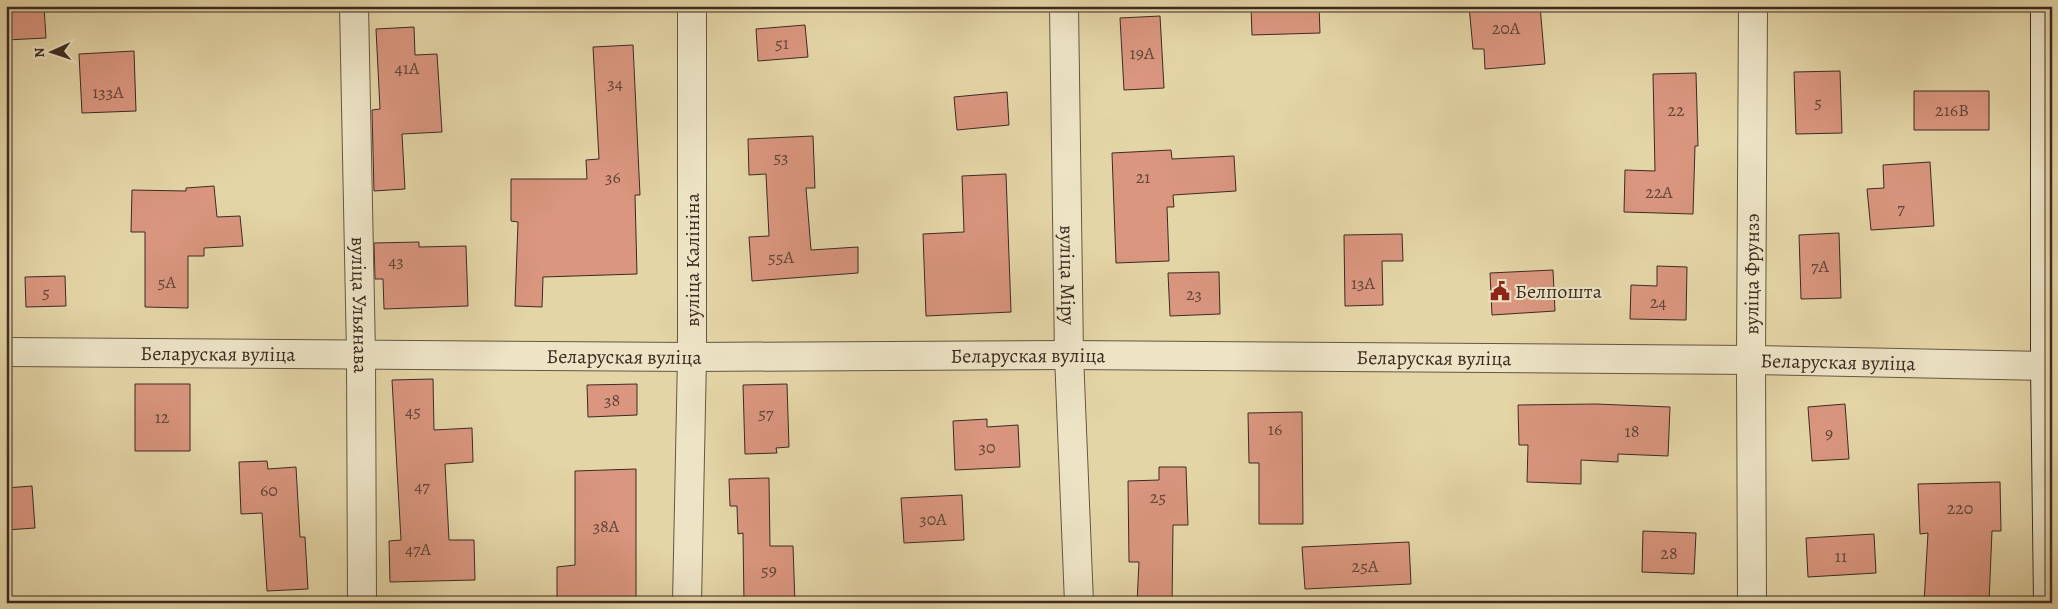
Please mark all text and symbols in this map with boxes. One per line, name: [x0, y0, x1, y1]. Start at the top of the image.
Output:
house number: 20А: [1492, 16, 1521, 40]
north arrow: [28, 28, 78, 78]
house number: 51: [775, 31, 789, 55]
house number: 19А: [1130, 41, 1155, 65]
text: N: [30, 47, 49, 58]
house number: 41А: [395, 56, 420, 80]
house number: 34: [607, 71, 623, 95]
house number: 133А: [92, 80, 124, 104]
house number: 5: [1814, 90, 1822, 114]
house number: 22: [1667, 98, 1685, 122]
house number: 216В: [1935, 98, 1969, 122]
house number: 53: [773, 145, 789, 169]
house number: 36: [605, 165, 621, 189]
house number: 21: [1136, 165, 1150, 189]
house number: 22А: [1645, 180, 1673, 204]
street label: вуліца Калініна: [679, 192, 706, 327]
house number: 7: [1897, 196, 1905, 220]
street label: вуліца Фрунзэ: [1738, 213, 1765, 335]
street label: вуліца Міру: [1054, 225, 1082, 326]
street label: вуліца Ульянава: [345, 236, 375, 374]
house number: 55А: [768, 245, 794, 269]
house number: 43: [388, 249, 404, 273]
house number: 7А: [1811, 254, 1830, 278]
house number: 5А: [158, 270, 177, 294]
house number: 13А: [1351, 271, 1376, 295]
place label: Белпошта: [1515, 278, 1603, 305]
house number: 5: [42, 280, 50, 304]
public building icon: Белпошта: [1489, 280, 1511, 302]
house number: 23: [1186, 282, 1202, 306]
house number: 24: [1650, 290, 1666, 314]
street label: Беларуская вуліца: [140, 339, 296, 368]
street label: Беларуская вуліца: [950, 341, 1106, 369]
street label: Беларуская вуліца: [546, 342, 702, 371]
street label: Беларуская вуліца: [1356, 344, 1512, 372]
street label: Беларуская вуліца: [1760, 347, 1917, 377]
house number: 38: [604, 388, 620, 412]
house number: 45: [405, 399, 421, 423]
house number: 57: [758, 401, 774, 425]
house number: 12: [155, 405, 170, 429]
house number: 16: [1268, 417, 1282, 441]
house number: 18: [1625, 419, 1639, 443]
house number: 9: [1825, 421, 1833, 445]
house number: 30: [978, 435, 996, 459]
house number: 47: [414, 474, 430, 498]
house number: 60: [260, 478, 278, 502]
house number: 25: [1150, 485, 1166, 509]
house number: 220: [1947, 496, 1973, 520]
house number: 30А: [919, 507, 947, 531]
house number: 38А: [593, 514, 620, 538]
house number: 47А: [405, 537, 432, 561]
house number: 28: [1660, 541, 1678, 565]
house number: 11: [1835, 544, 1847, 568]
house number: 25А: [1352, 554, 1379, 578]
house number: 59: [761, 558, 777, 582]

